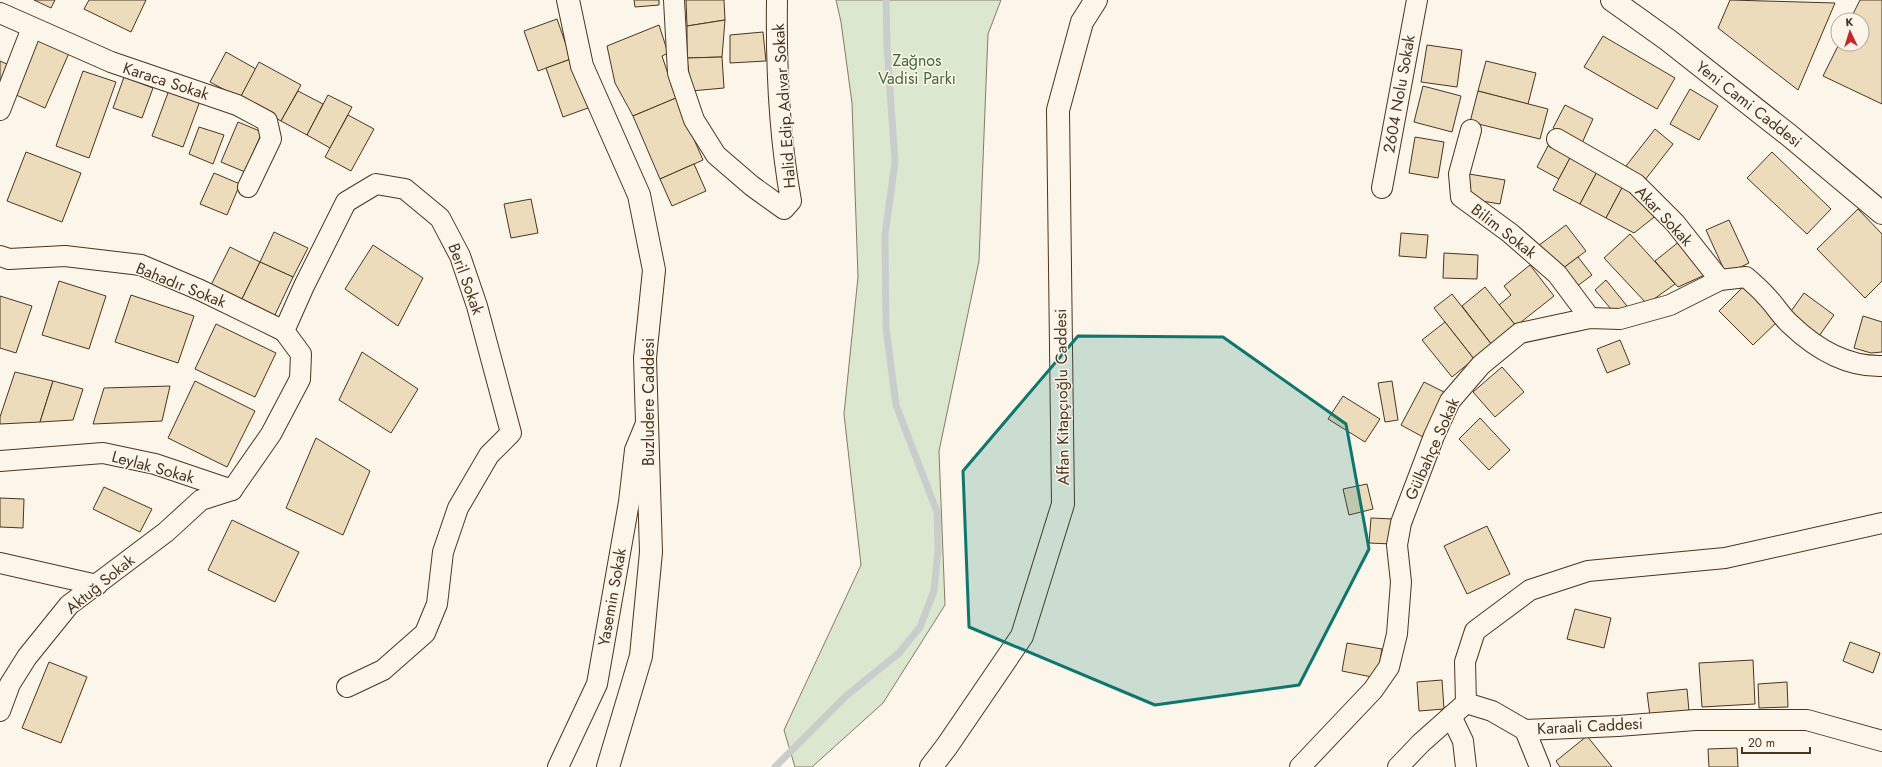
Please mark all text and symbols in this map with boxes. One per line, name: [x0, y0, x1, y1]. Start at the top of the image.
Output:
north arrow: [1830, 12, 1870, 52]
text: K: [1845, 14, 1854, 30]
street label: Halid Edip Adıvar Sokak: [767, 22, 801, 189]
street label: 2604 Nolu Sokak: [1377, 32, 1421, 155]
park label: Zağnos Vadisi Parkı: [878, 49, 956, 90]
street label: Yeni Cami Caddesi: [1691, 55, 1807, 153]
street label: Karaca Sokak: [120, 56, 213, 106]
street label: Akar Sokak: [1630, 181, 1699, 252]
street label: Bilim Sokak: [1466, 198, 1542, 265]
street label: Beril Sokak: [442, 240, 490, 319]
street label: Bahadır Sokak: [132, 256, 230, 314]
street label: Affan Kitapçıoğlu Caddesi: [1049, 308, 1075, 486]
street label: Buzludere Caddesi: [637, 338, 660, 466]
street label: Gülbahçe Sokak: [1399, 393, 1465, 504]
street label: Leylak Sokak: [109, 445, 198, 489]
street label: Yasemin Sokak: [592, 545, 632, 648]
street label: Aktuğ Sokak: [60, 548, 140, 619]
street label: Karaali Caddesi: [1536, 712, 1644, 740]
scale bar: [1742, 729, 1810, 755]
text: 20 m: [1748, 734, 1775, 752]

